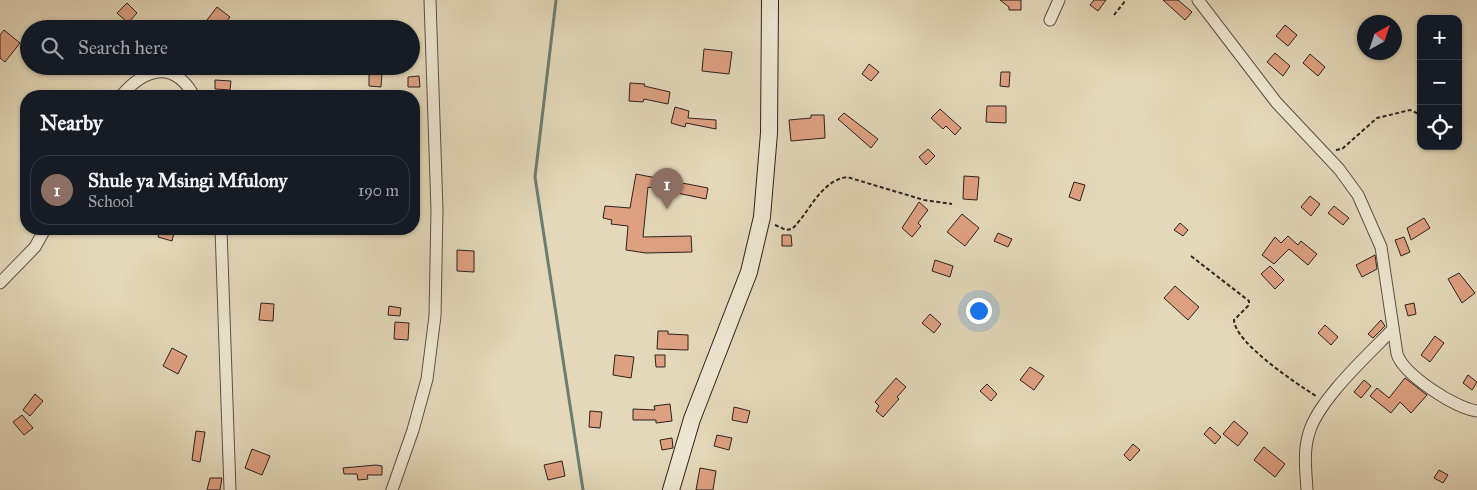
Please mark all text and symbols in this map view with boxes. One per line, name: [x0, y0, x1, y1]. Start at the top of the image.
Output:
north arrow: [1357, 15, 1402, 60]
map controls: [1417, 15, 1462, 150]
button: +: [1417, 15, 1462, 60]
search box: [20, 20, 420, 75]
icon: search: [38, 34, 66, 62]
text: Search here: [78, 36, 168, 59]
button: −: [1417, 60, 1462, 105]
button: locate: [1417, 105, 1462, 150]
text: Nearby: [40, 110, 103, 136]
pin: 1: [651, 168, 683, 209]
text: Shule ya Msingi Mfulony: [88, 169, 287, 192]
text: 1: [54, 181, 60, 200]
text: 190 m: [358, 181, 399, 200]
text: School: [88, 192, 133, 211]
your location: [966, 298, 992, 324]

